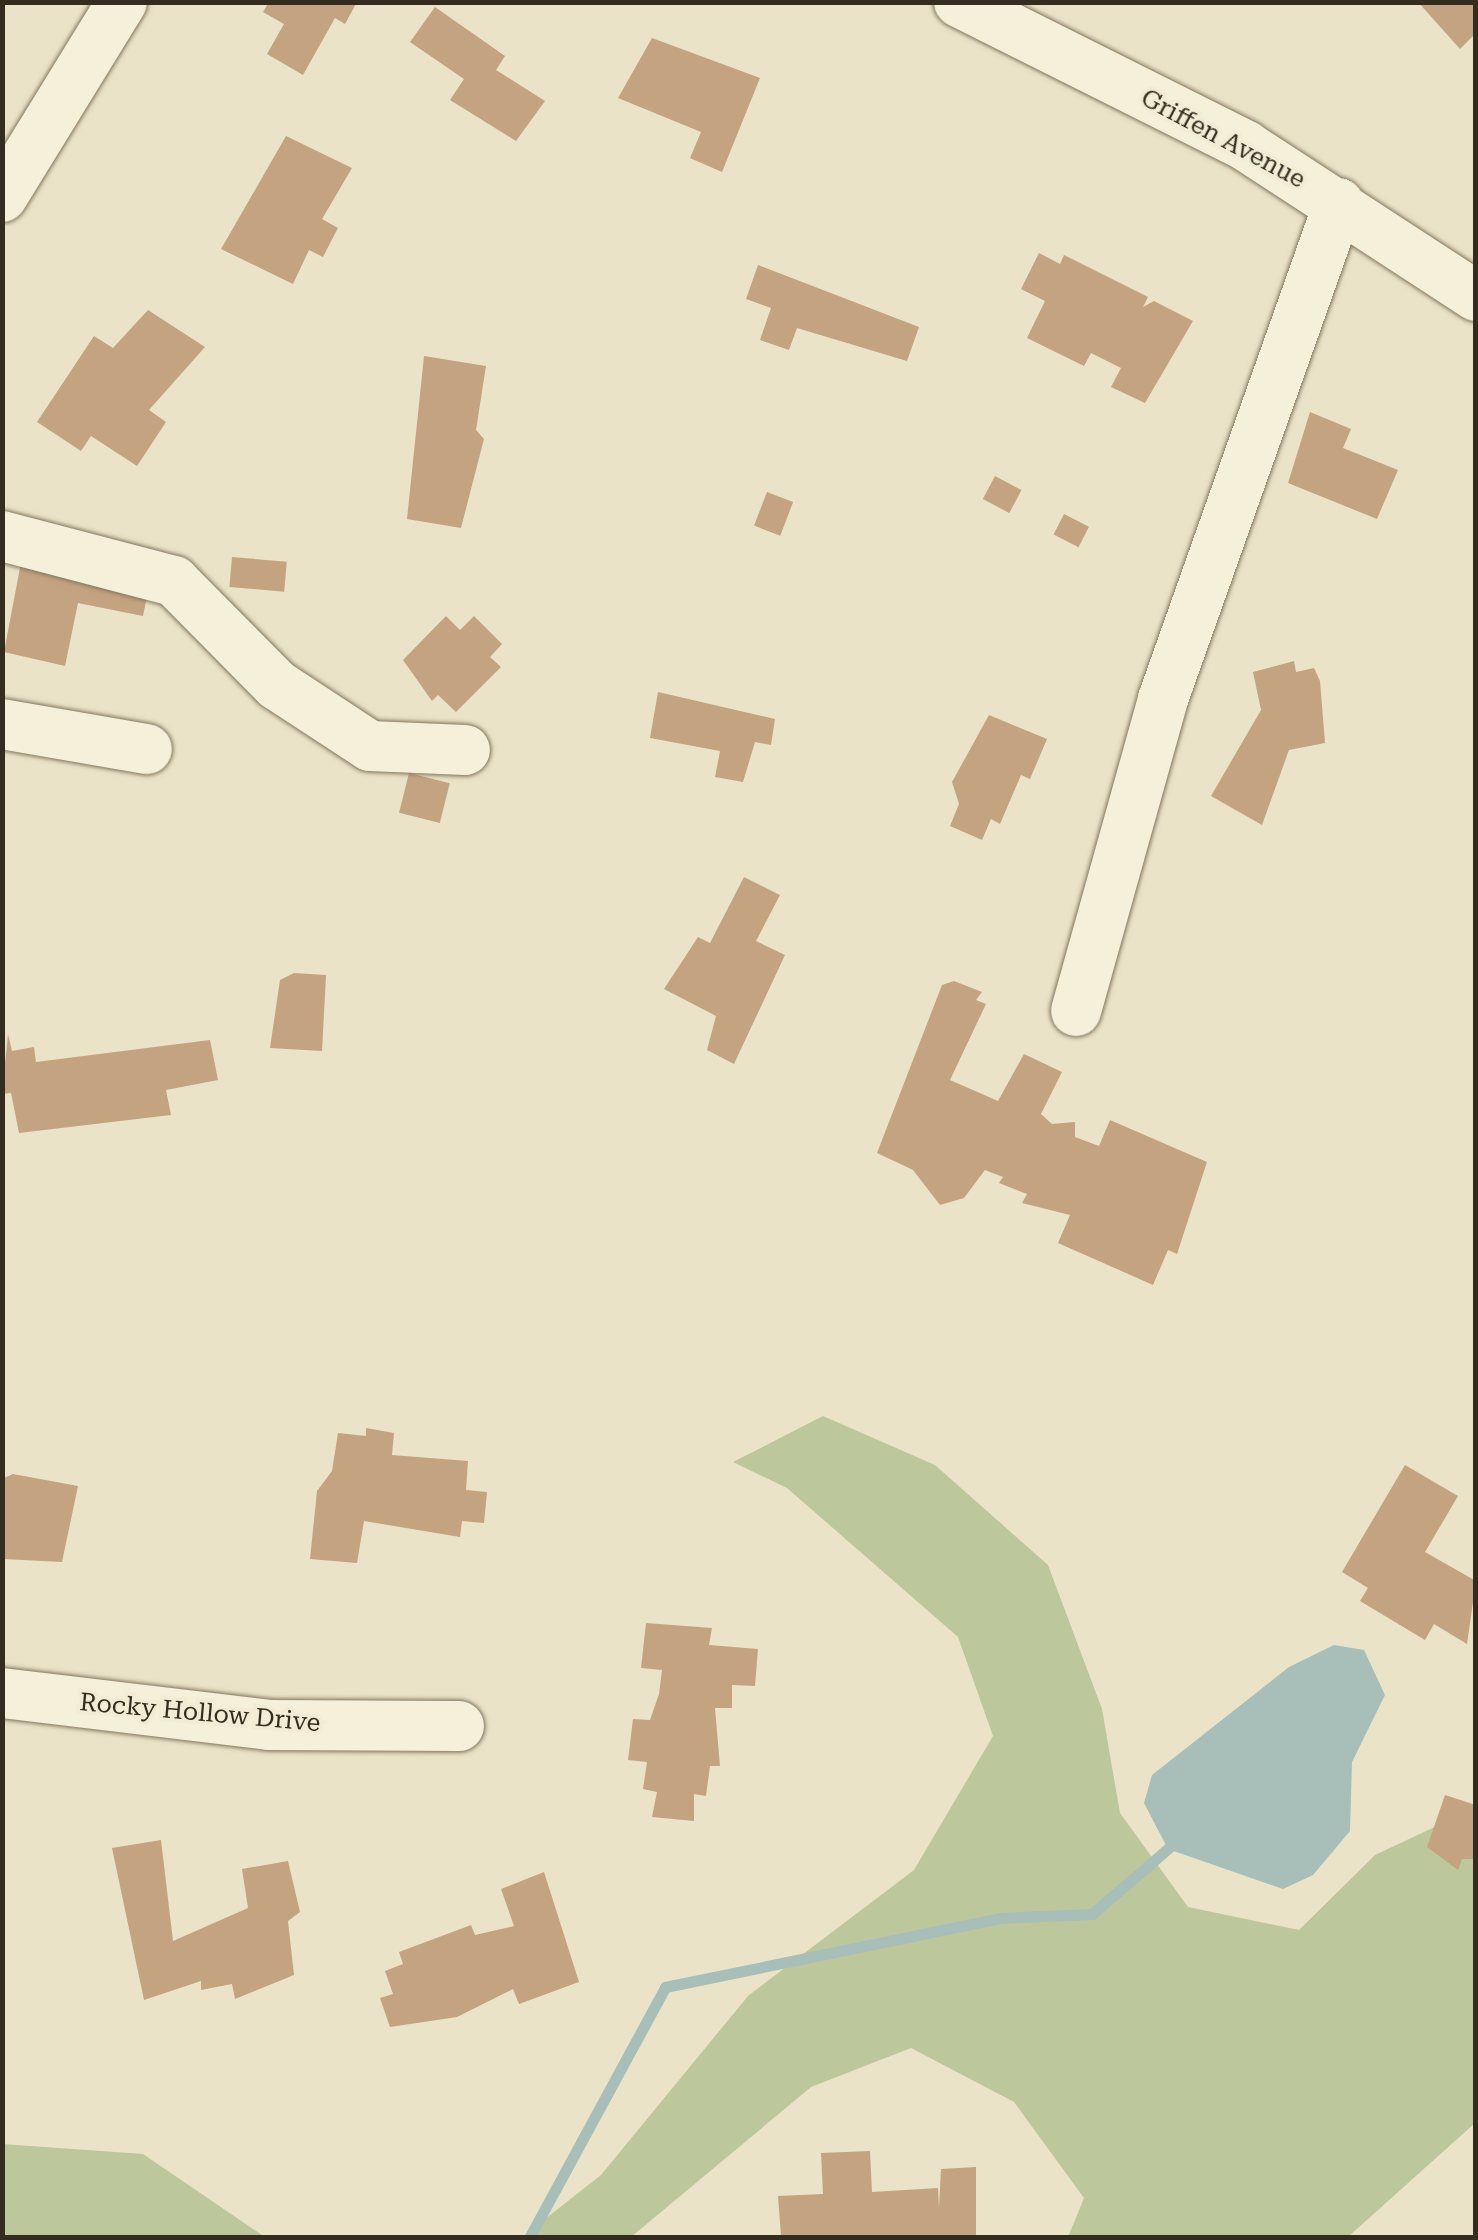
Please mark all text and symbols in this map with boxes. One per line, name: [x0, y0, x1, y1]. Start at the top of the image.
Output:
street label: Griffen Avenue: [1136, 83, 1310, 195]
street label: Rocky Hollow Drive: [78, 1688, 322, 1738]

